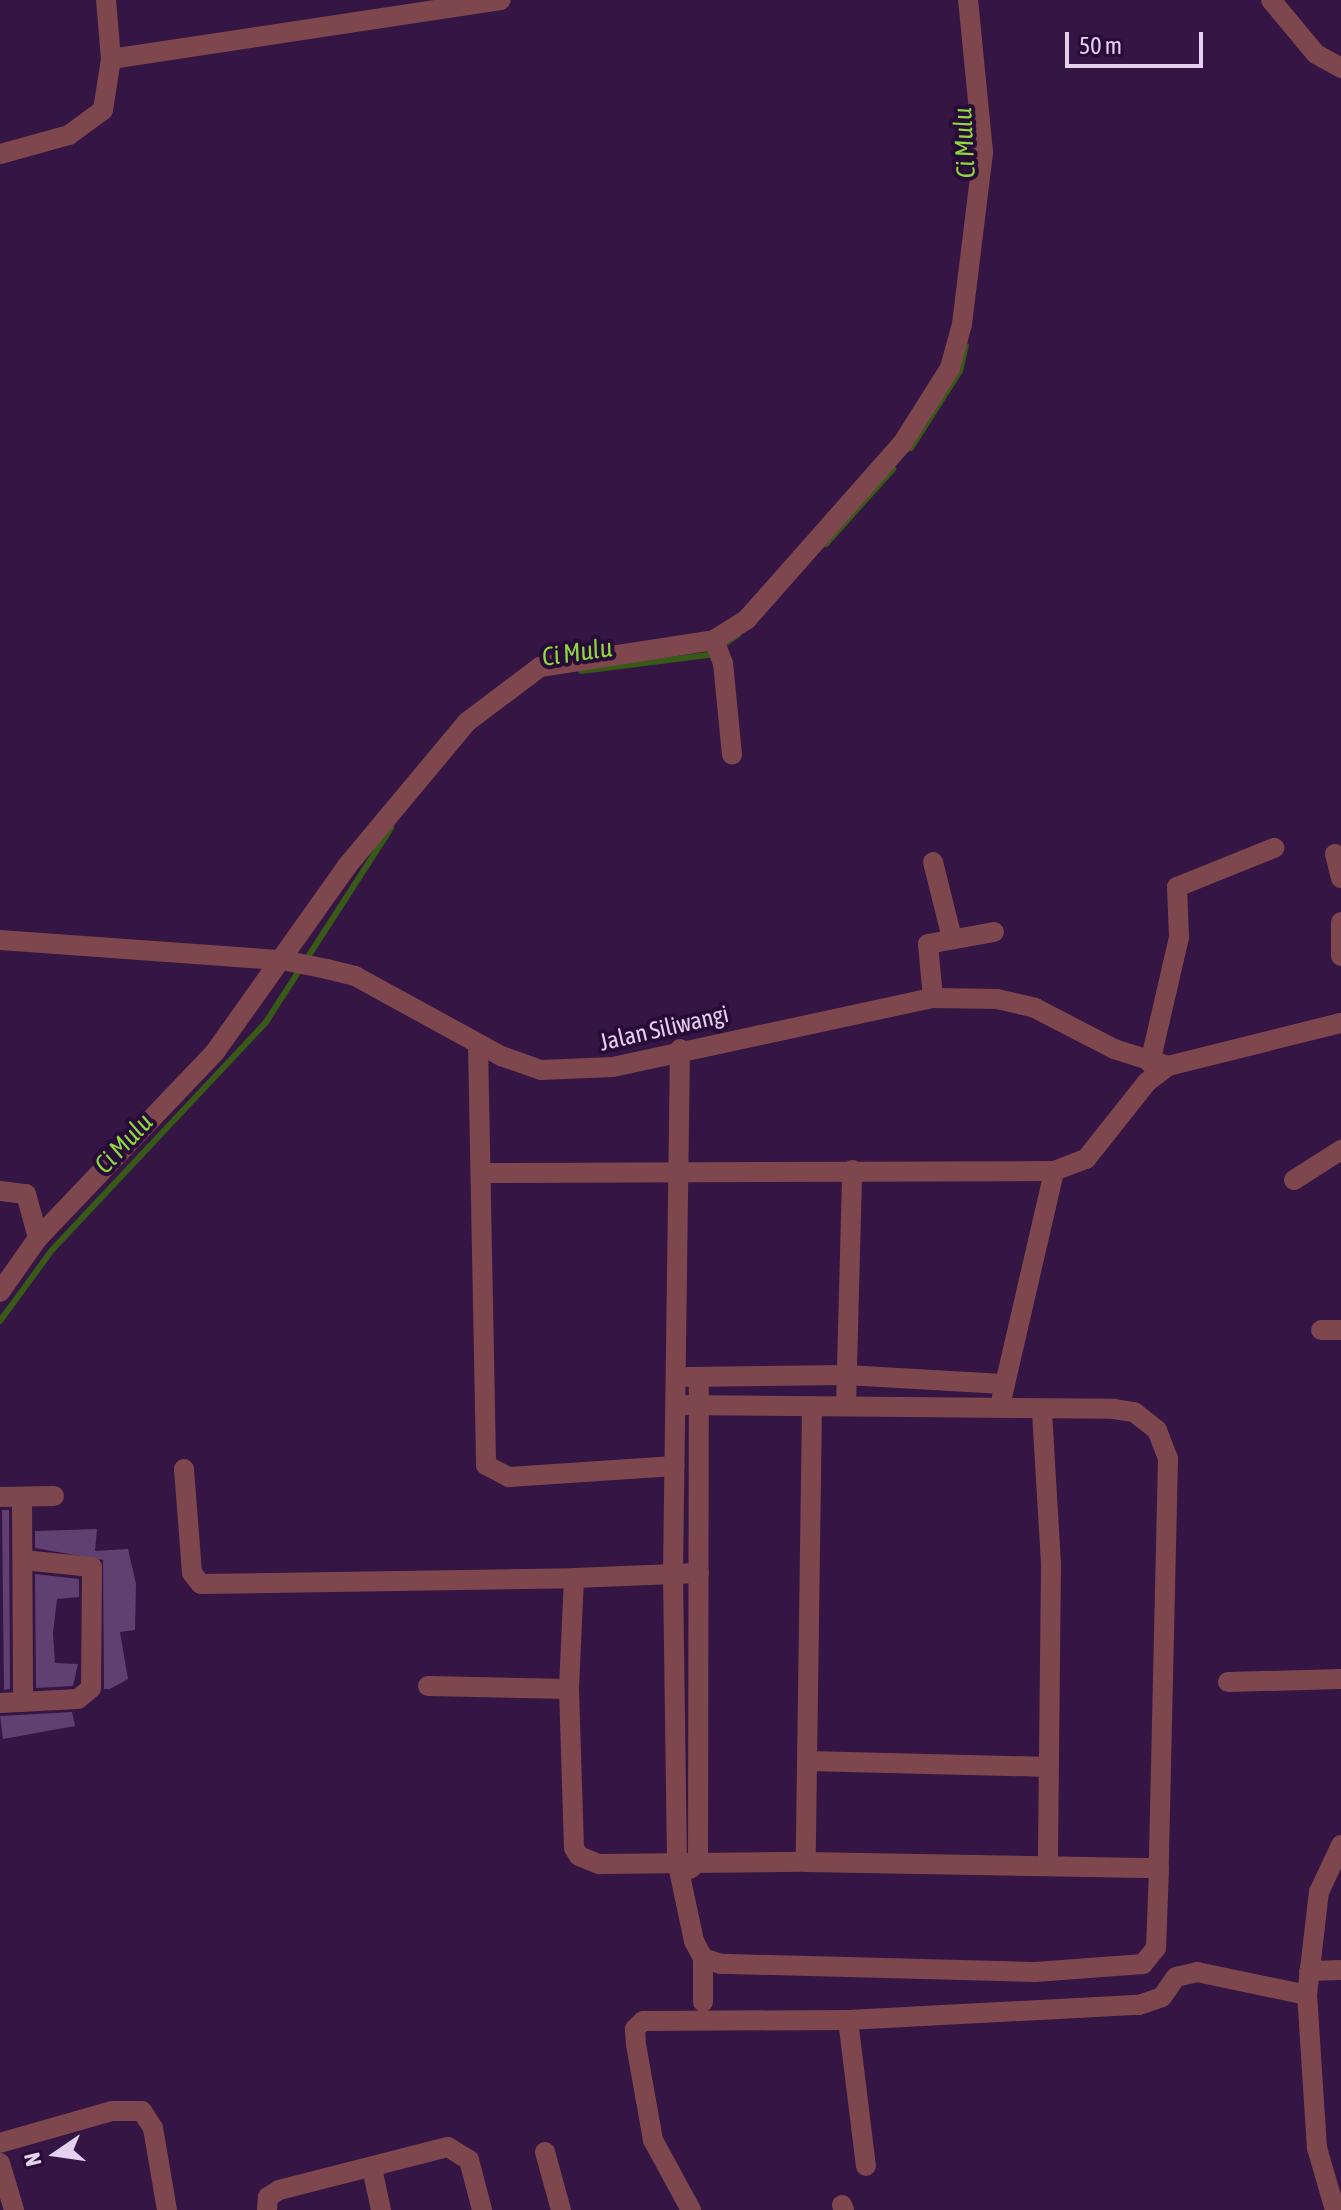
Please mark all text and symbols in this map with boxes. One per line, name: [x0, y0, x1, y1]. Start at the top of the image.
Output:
scale bar: [1069, 16, 1207, 66]
text: 50 m: [1079, 32, 1122, 59]
water label: Ci Mulu: [948, 107, 982, 179]
water label: Ci Mulu: [540, 633, 614, 673]
street label: Jalan Siliwangi: [597, 999, 731, 1057]
water label: Ci Mulu: [88, 1108, 160, 1180]
north arrow: [16, 2114, 96, 2194]
text: N: [18, 2150, 47, 2169]

